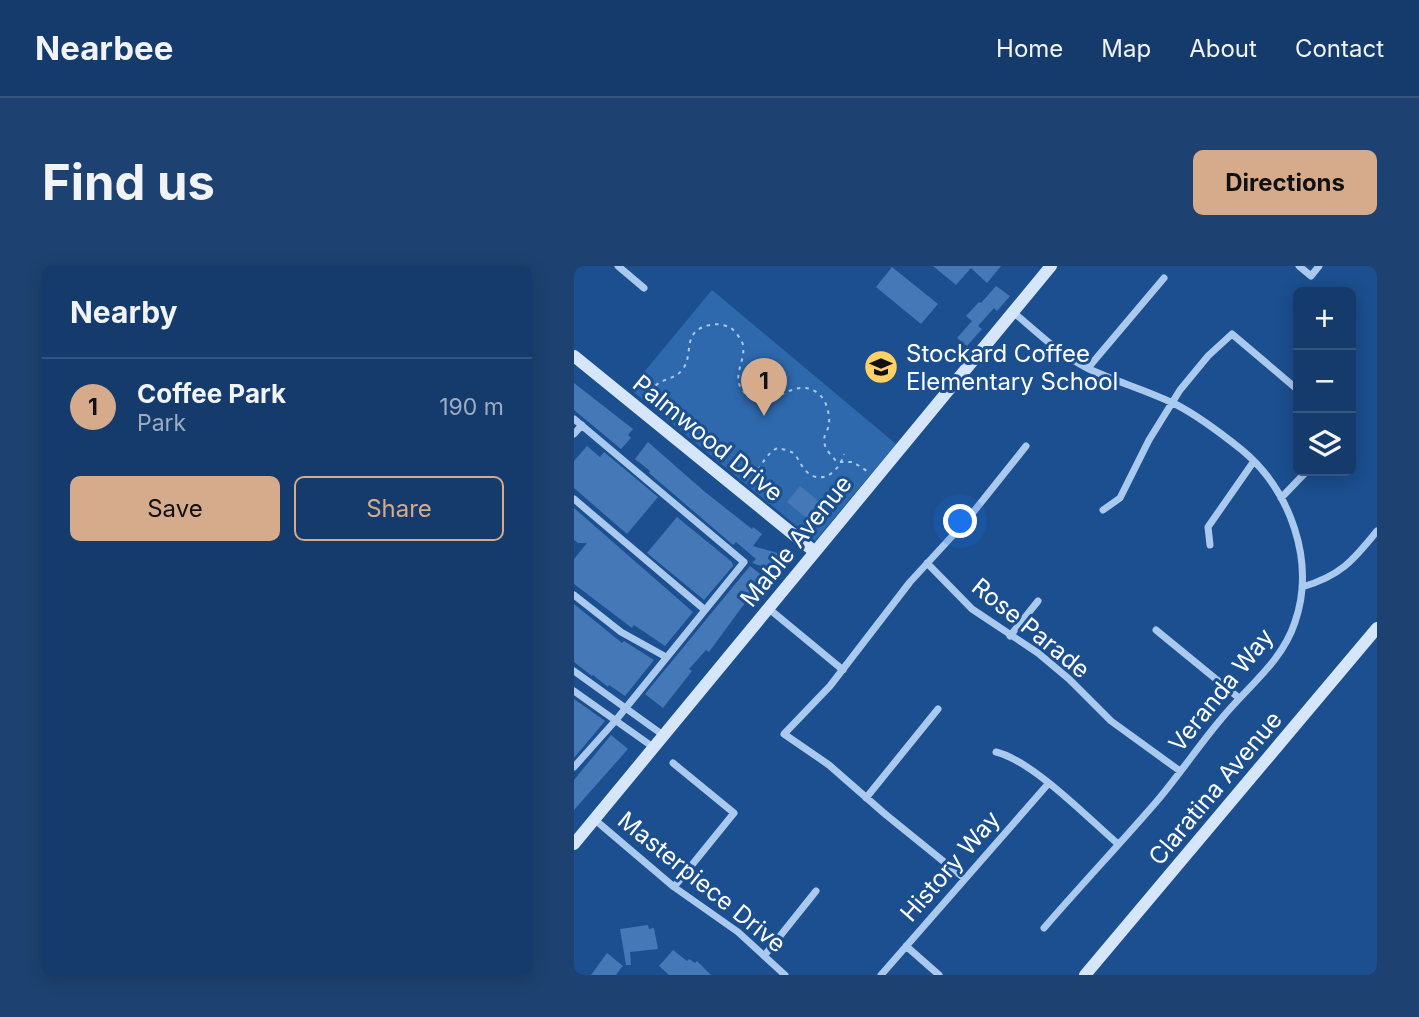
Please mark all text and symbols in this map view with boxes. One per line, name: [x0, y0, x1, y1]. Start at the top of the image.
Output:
text: Nearbee: [35, 28, 173, 68]
text: Home: [996, 34, 1063, 63]
text: Map: [1101, 34, 1151, 63]
text: About: [1189, 34, 1257, 63]
text: Contact: [1295, 34, 1384, 63]
button: Directions: [1193, 150, 1377, 215]
text: Find us: [42, 153, 215, 212]
map controls: [1293, 287, 1356, 476]
button: +: [1293, 287, 1356, 350]
text: Nearby: [70, 294, 178, 330]
place label: Stockard Coffee Elementary School: [906, 339, 1118, 396]
school or university icon: Stockard Coffee Elementary School: [862, 348, 900, 386]
button: −: [1293, 350, 1356, 413]
pin: 1: [741, 358, 787, 416]
street label: Palmwood Drive: [627, 369, 789, 507]
text: Coffee Park: [137, 378, 286, 409]
text: 1: [88, 393, 98, 421]
text: 190 m: [439, 393, 504, 421]
text: Park: [137, 409, 186, 437]
button: layers: [1293, 413, 1356, 476]
street label: Mable Avenue: [734, 469, 858, 613]
button: Save: [70, 476, 280, 541]
button: Share: [294, 476, 504, 541]
your location: [943, 504, 977, 538]
street label: Rose Parade: [966, 572, 1096, 684]
street label: Veranda Way: [1163, 623, 1279, 757]
street label: Claratina Avenue: [1142, 705, 1288, 871]
street label: Masterpiece Drive: [612, 805, 792, 959]
street label: History Way: [894, 805, 1006, 927]

